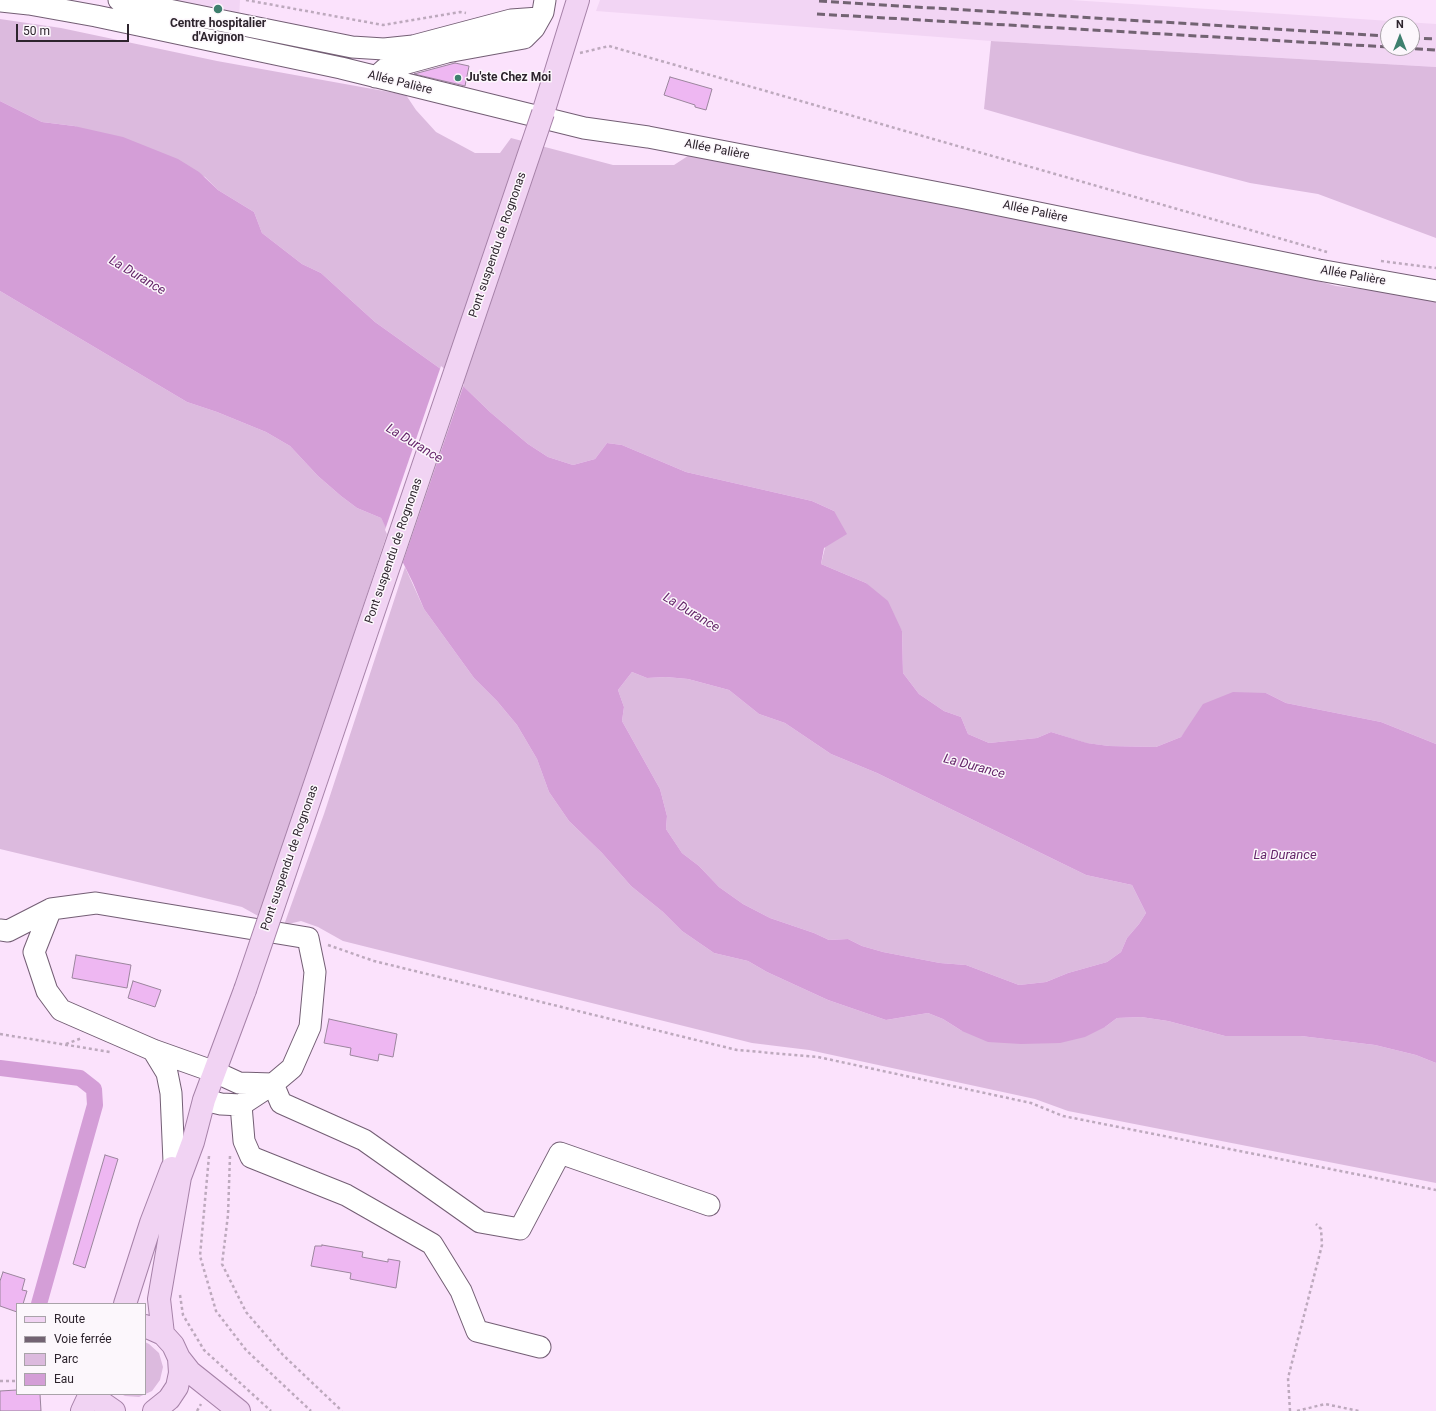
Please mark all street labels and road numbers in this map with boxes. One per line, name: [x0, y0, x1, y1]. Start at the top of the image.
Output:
street label: Allée Palière: [366, 68, 434, 98]
street label: Allée Palière: [683, 137, 751, 163]
street label: Pont suspendu de Rognonas: [466, 170, 530, 320]
street label: Allée Palière: [1001, 198, 1069, 226]
street label: Allée Palière: [1319, 263, 1387, 289]
street label: Pont suspendu de Rognonas: [362, 476, 426, 626]
street label: Pont suspendu de Rognonas: [258, 783, 322, 933]

